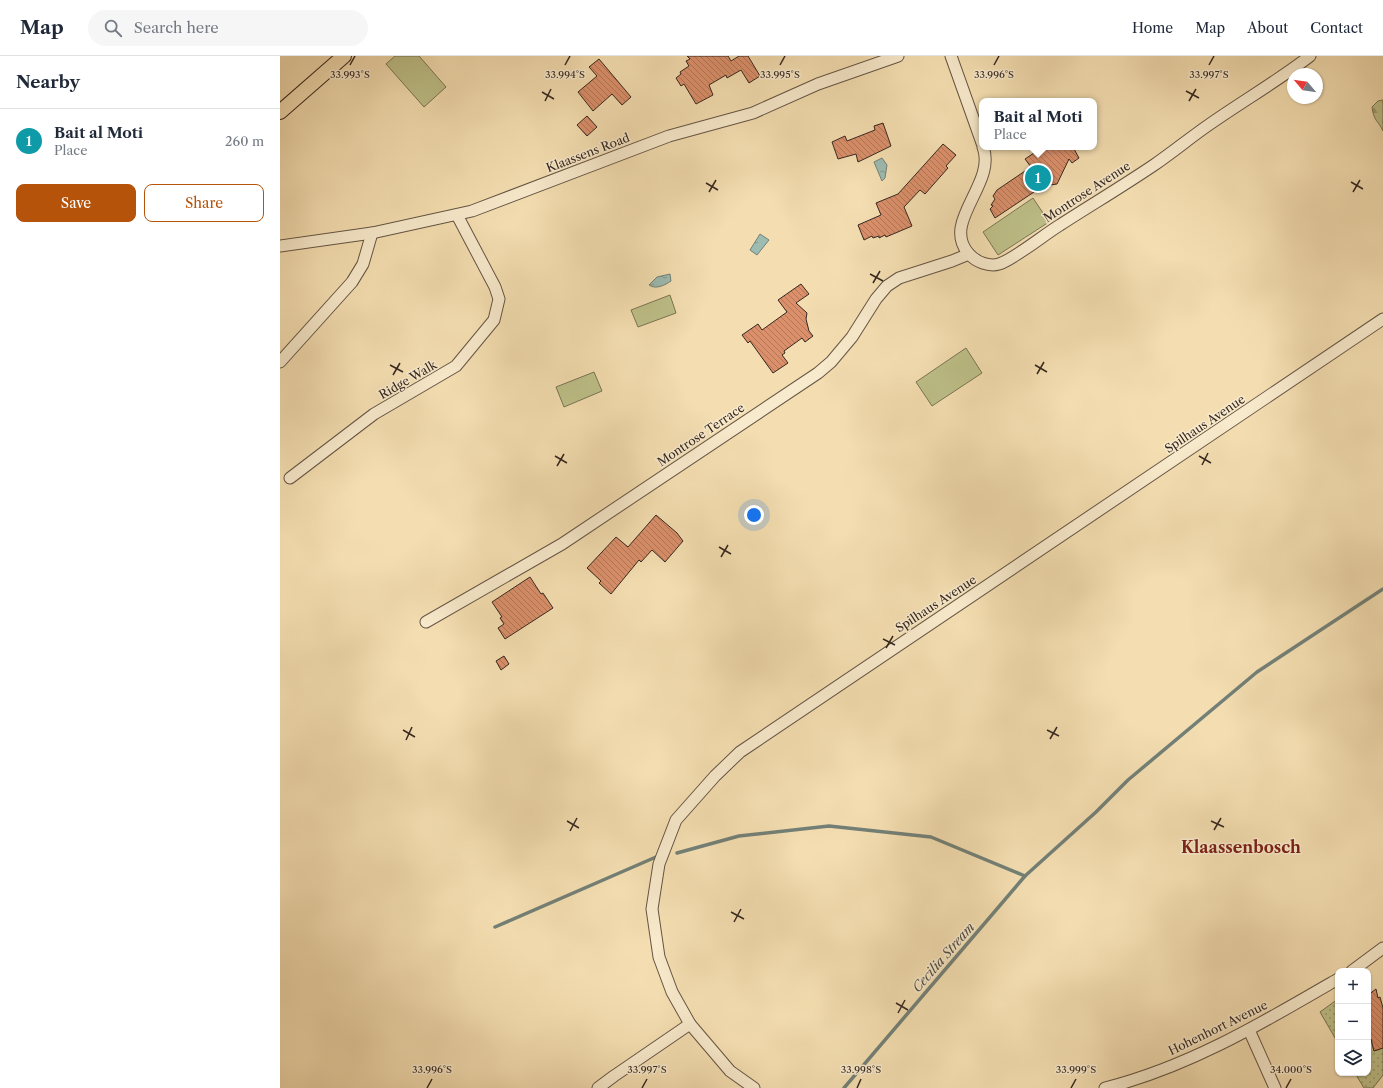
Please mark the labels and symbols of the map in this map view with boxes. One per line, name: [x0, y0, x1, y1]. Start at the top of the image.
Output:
text: 33.993°S: [330, 68, 370, 81]
text: 33.994°S: [545, 68, 585, 81]
text: 33.995°S: [760, 68, 800, 81]
text: 33.996°S: [974, 68, 1014, 81]
text: 33.997°S: [1189, 68, 1229, 81]
north arrow: [1287, 68, 1323, 104]
street label: Klaassens Road: [544, 129, 632, 175]
street label: Montrose Avenue: [1040, 158, 1133, 225]
pin: 1: [1025, 163, 1051, 193]
street label: Ridge Walk: [376, 356, 440, 402]
street label: Spilhaus Avenue: [1162, 391, 1248, 456]
street label: Montrose Terrace: [654, 400, 747, 469]
your location: [744, 505, 764, 525]
street label: Spilhaus Avenue: [892, 572, 979, 635]
district label: Klaassenbosch: [1181, 837, 1301, 857]
water label: Cecilia Stream: [908, 919, 978, 995]
street label: Hohenhort Avenue: [1166, 997, 1270, 1058]
text: 33.996°S: [412, 1063, 452, 1076]
text: 33.997°S: [627, 1063, 667, 1076]
text: 33.998°S: [841, 1063, 881, 1076]
text: 33.999°S: [1056, 1063, 1096, 1076]
text: 34.000°S: [1270, 1063, 1312, 1076]

